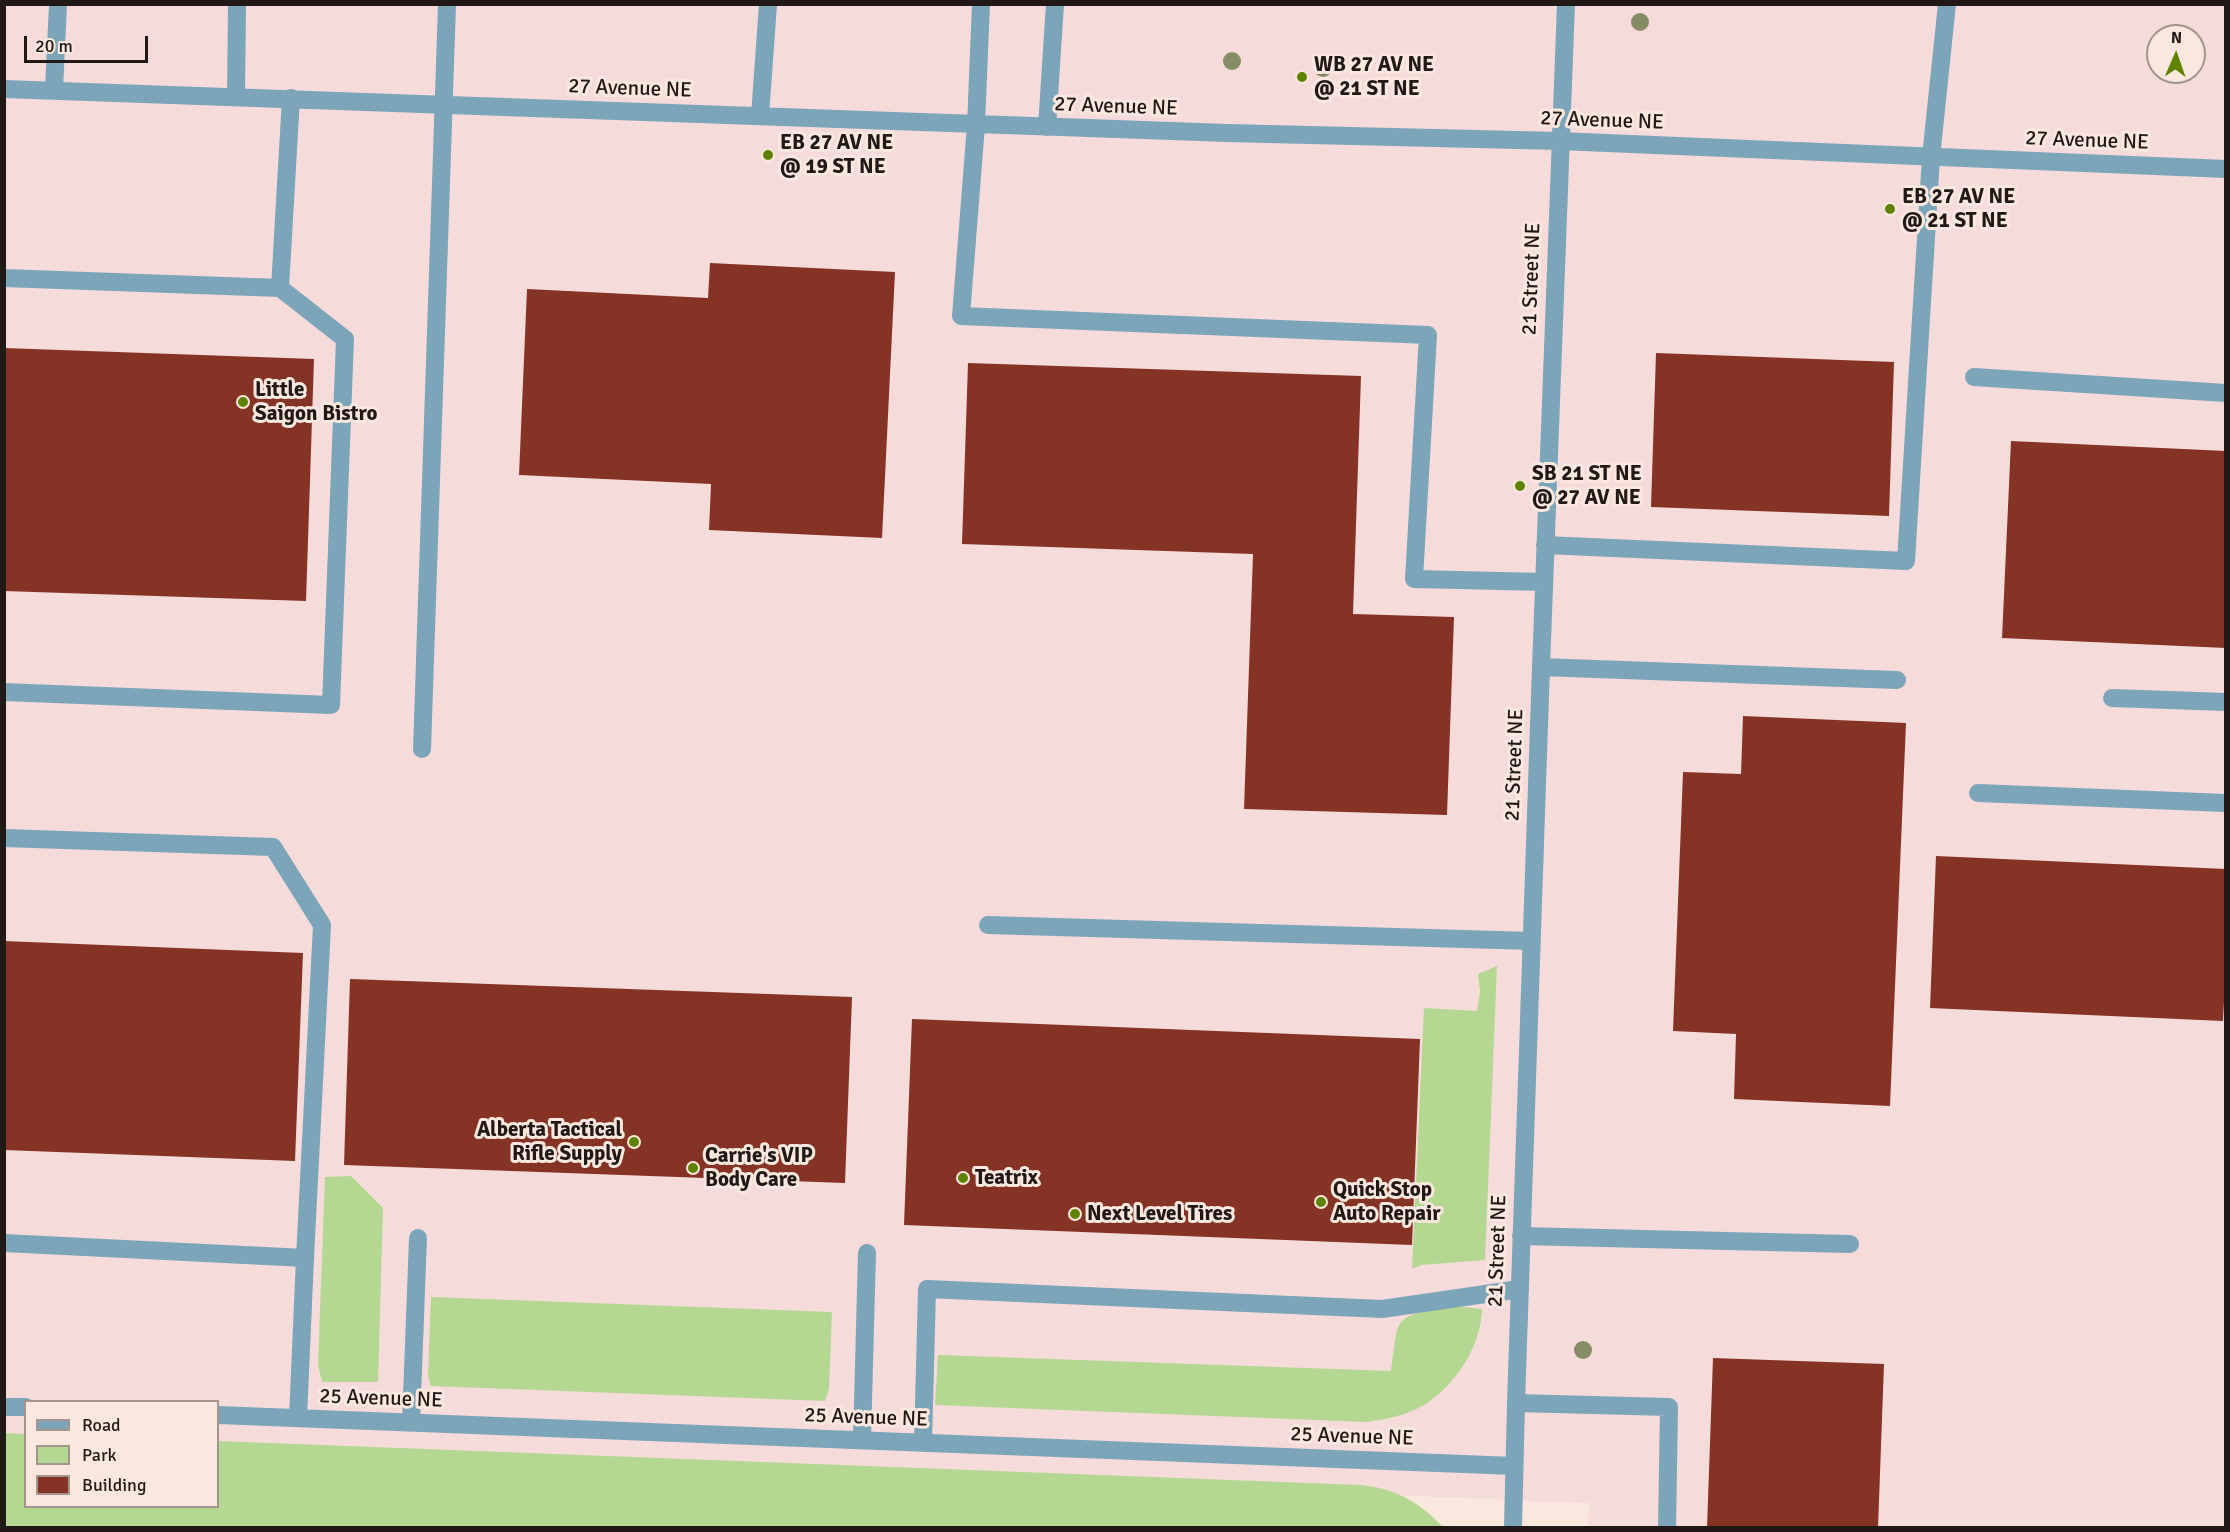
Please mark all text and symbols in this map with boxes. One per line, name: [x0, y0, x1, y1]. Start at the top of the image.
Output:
scale bar: [27, 24, 152, 62]
north arrow: [2146, 24, 2206, 84]
text: N: [2171, 28, 2182, 48]
text: 20 m: [35, 35, 73, 57]
place label: WB 27 AV NE @ 21 ST NE: [1314, 52, 1434, 102]
marker: WB 27 AV NE @ 21 ST NE: [1295, 70, 1309, 84]
street label: 27 Avenue NE: [568, 74, 692, 104]
street label: 27 Avenue NE: [1054, 92, 1178, 122]
street label: 27 Avenue NE: [1540, 106, 1664, 136]
street label: 27 Avenue NE: [2025, 126, 2149, 156]
place label: EB 27 AV NE @ 19 ST NE: [780, 130, 893, 180]
marker: EB 27 AV NE @ 19 ST NE: [761, 148, 775, 162]
place label: EB 27 AV NE @ 21 ST NE: [1902, 184, 2015, 234]
marker: EB 27 AV NE @ 21 ST NE: [1883, 202, 1897, 216]
street label: 21 Street NE: [1517, 222, 1547, 336]
place label: Little Saigon Bistro: [255, 377, 377, 427]
marker: Little Saigon Bistro: [236, 395, 250, 409]
place label: SB 21 ST NE @ 27 AV NE: [1532, 461, 1642, 511]
marker: SB 21 ST NE @ 27 AV NE: [1513, 479, 1527, 493]
street label: 21 Street NE: [1500, 708, 1530, 822]
place label: Alberta Tactical Rifle Supply: [477, 1117, 622, 1167]
marker: Alberta Tactical Rifle Supply: [627, 1135, 641, 1149]
place label: Carrie's VIP Body Care: [705, 1143, 813, 1193]
marker: Carrie's VIP Body Care: [686, 1161, 700, 1175]
place label: Teatrix: [975, 1165, 1038, 1191]
marker: Teatrix: [956, 1171, 970, 1185]
place label: Quick Stop Auto Repair: [1333, 1177, 1441, 1227]
street label: 21 Street NE: [1483, 1194, 1513, 1308]
marker: Quick Stop Auto Repair: [1314, 1195, 1328, 1209]
place label: Next Level Tires: [1087, 1201, 1232, 1227]
marker: Next Level Tires: [1068, 1207, 1082, 1221]
street label: 25 Avenue NE: [319, 1384, 443, 1414]
legend: [24, 1400, 219, 1508]
street label: 25 Avenue NE: [804, 1403, 928, 1433]
text: Road: [82, 1414, 121, 1436]
street label: 25 Avenue NE: [1290, 1422, 1414, 1452]
text: Park: [82, 1444, 117, 1466]
text: Building: [82, 1474, 146, 1496]

